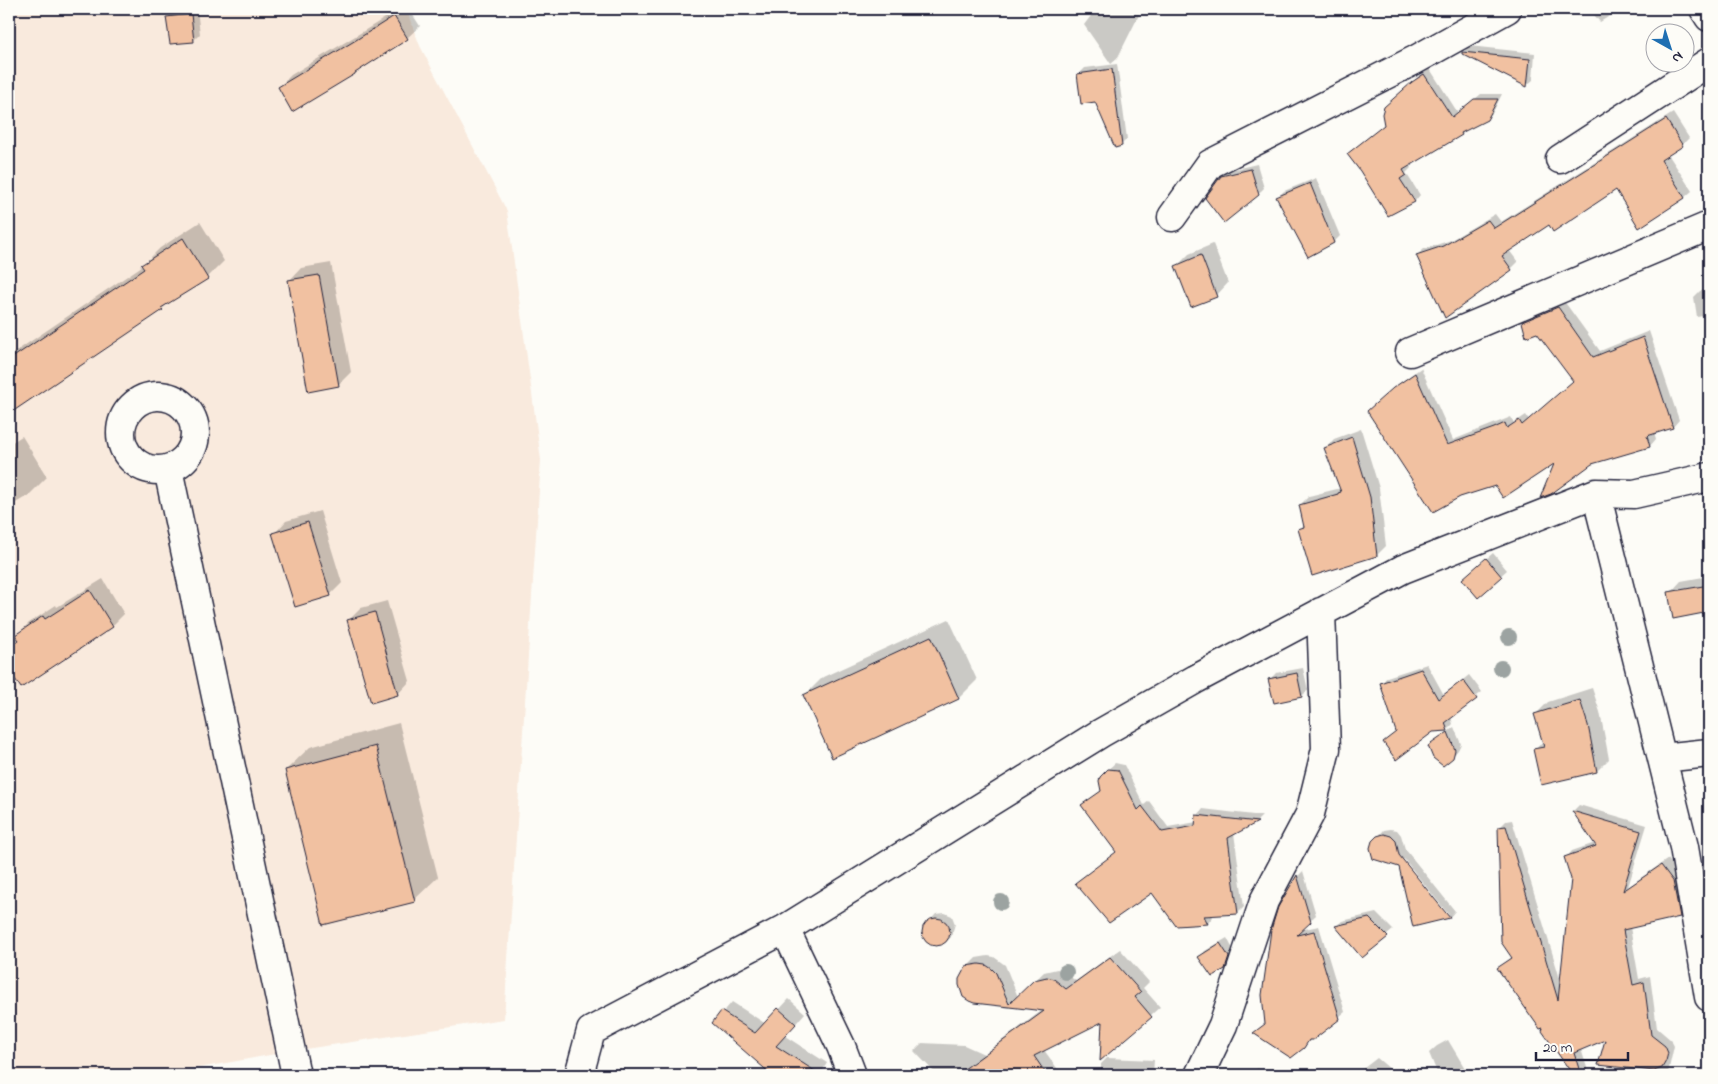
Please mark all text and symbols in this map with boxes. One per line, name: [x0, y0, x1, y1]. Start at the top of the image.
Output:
north arrow: [1646, 22, 1696, 72]
text: N: [1667, 46, 1688, 68]
scale bar: [1536, 1029, 1628, 1061]
text: 20 m: [1543, 1037, 1573, 1059]

